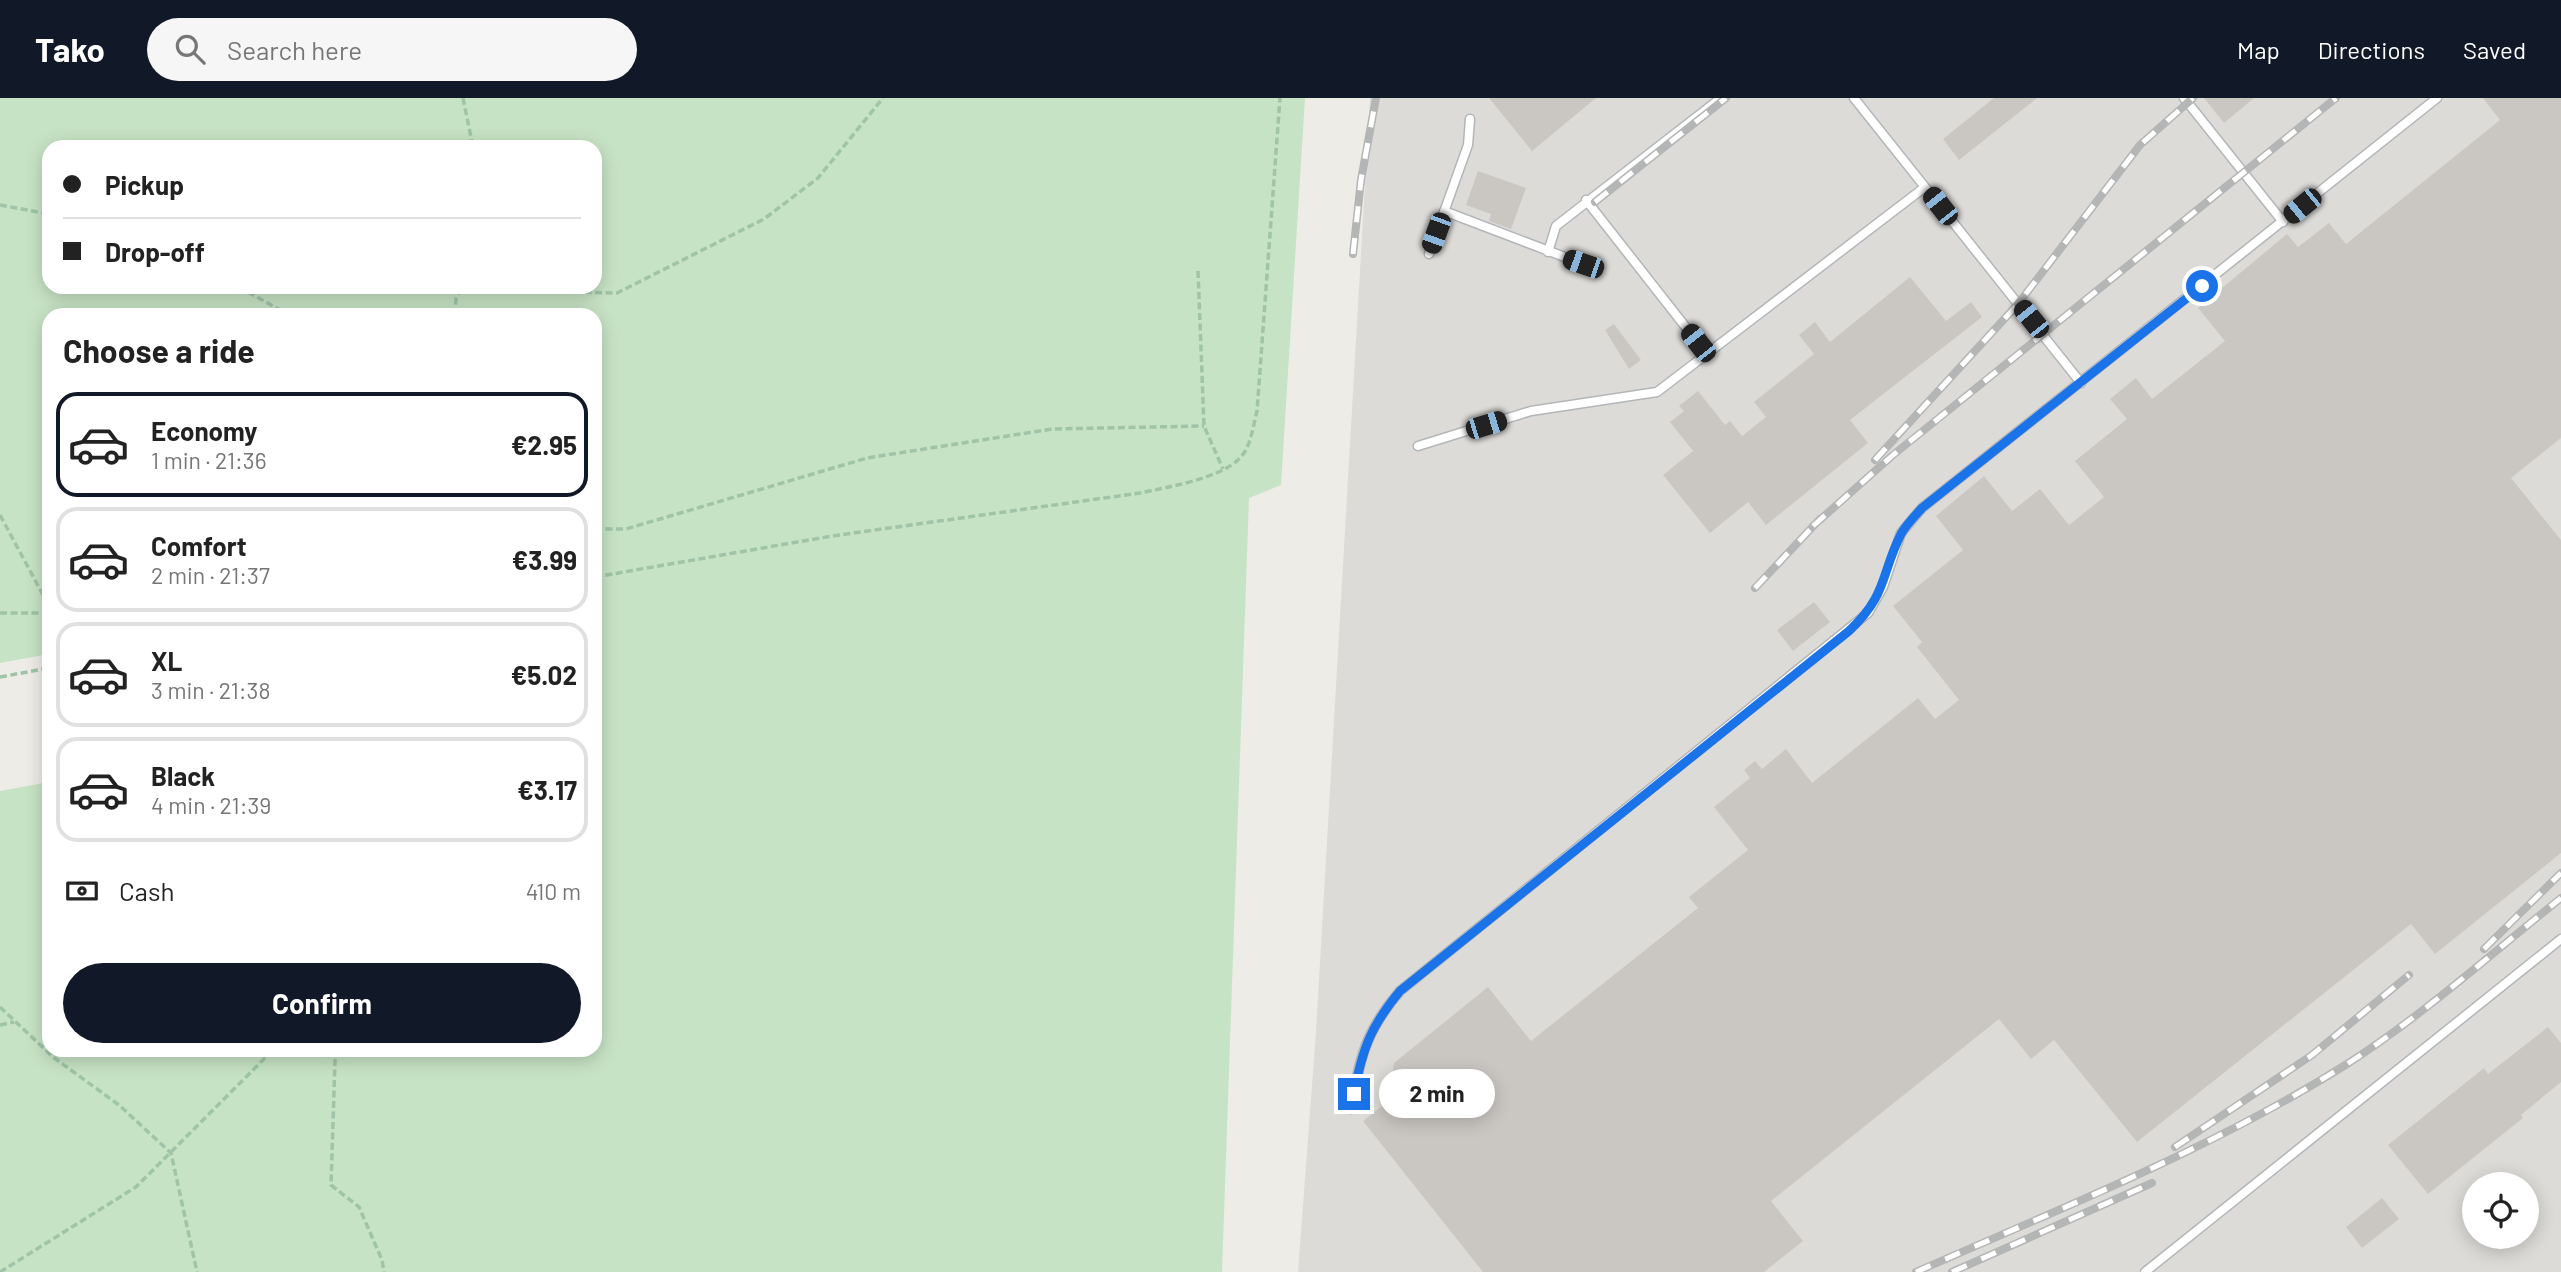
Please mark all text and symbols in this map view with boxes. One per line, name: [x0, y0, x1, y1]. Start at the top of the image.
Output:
search box: [147, 18, 637, 81]
text: Tako: [35, 29, 105, 69]
icon: search: [171, 30, 209, 68]
text: Search here: [227, 34, 362, 65]
text: Map: [2237, 35, 2280, 64]
text: Directions: [2318, 35, 2425, 64]
text: Saved: [2463, 35, 2526, 64]
text: Pickup: [105, 169, 184, 200]
car: [1919, 183, 1962, 229]
car: [2280, 185, 2325, 227]
car: [1419, 210, 1454, 256]
text: Drop-off: [105, 236, 205, 267]
car: [1560, 247, 1607, 281]
route start: [2186, 270, 2218, 302]
car: [2010, 296, 2053, 342]
car: [1677, 320, 1720, 366]
text: Choose a ride: [63, 331, 255, 369]
car: [1463, 409, 1510, 441]
icon: car: [67, 413, 130, 476]
text: Economy: [151, 415, 257, 446]
text: €2.95: [511, 429, 577, 460]
text: 1 min · 21:36: [151, 446, 267, 474]
icon: car: [67, 528, 130, 591]
text: Comfort: [151, 530, 247, 561]
text: €3.99: [512, 544, 577, 575]
text: 2 min · 21:37: [151, 561, 270, 589]
icon: car: [67, 643, 130, 706]
text: XL: [151, 645, 182, 676]
text: €5.02: [511, 659, 577, 690]
text: 3 min · 21:38: [151, 676, 270, 704]
icon: car: [67, 758, 130, 821]
text: Black: [151, 760, 215, 791]
text: €3.17: [517, 774, 577, 805]
text: 4 min · 21:39: [151, 791, 271, 819]
icon: cash: [63, 872, 101, 910]
text: Cash: [119, 875, 174, 906]
text: 410 m: [526, 877, 581, 905]
button: Confirm: [63, 963, 581, 1043]
callout: 2 min: [1378, 1070, 1494, 1118]
route end: [1338, 1078, 1370, 1110]
text: 2 min: [1409, 1079, 1465, 1107]
map controls: [2462, 1172, 2539, 1249]
button: locate: [2462, 1172, 2539, 1249]

